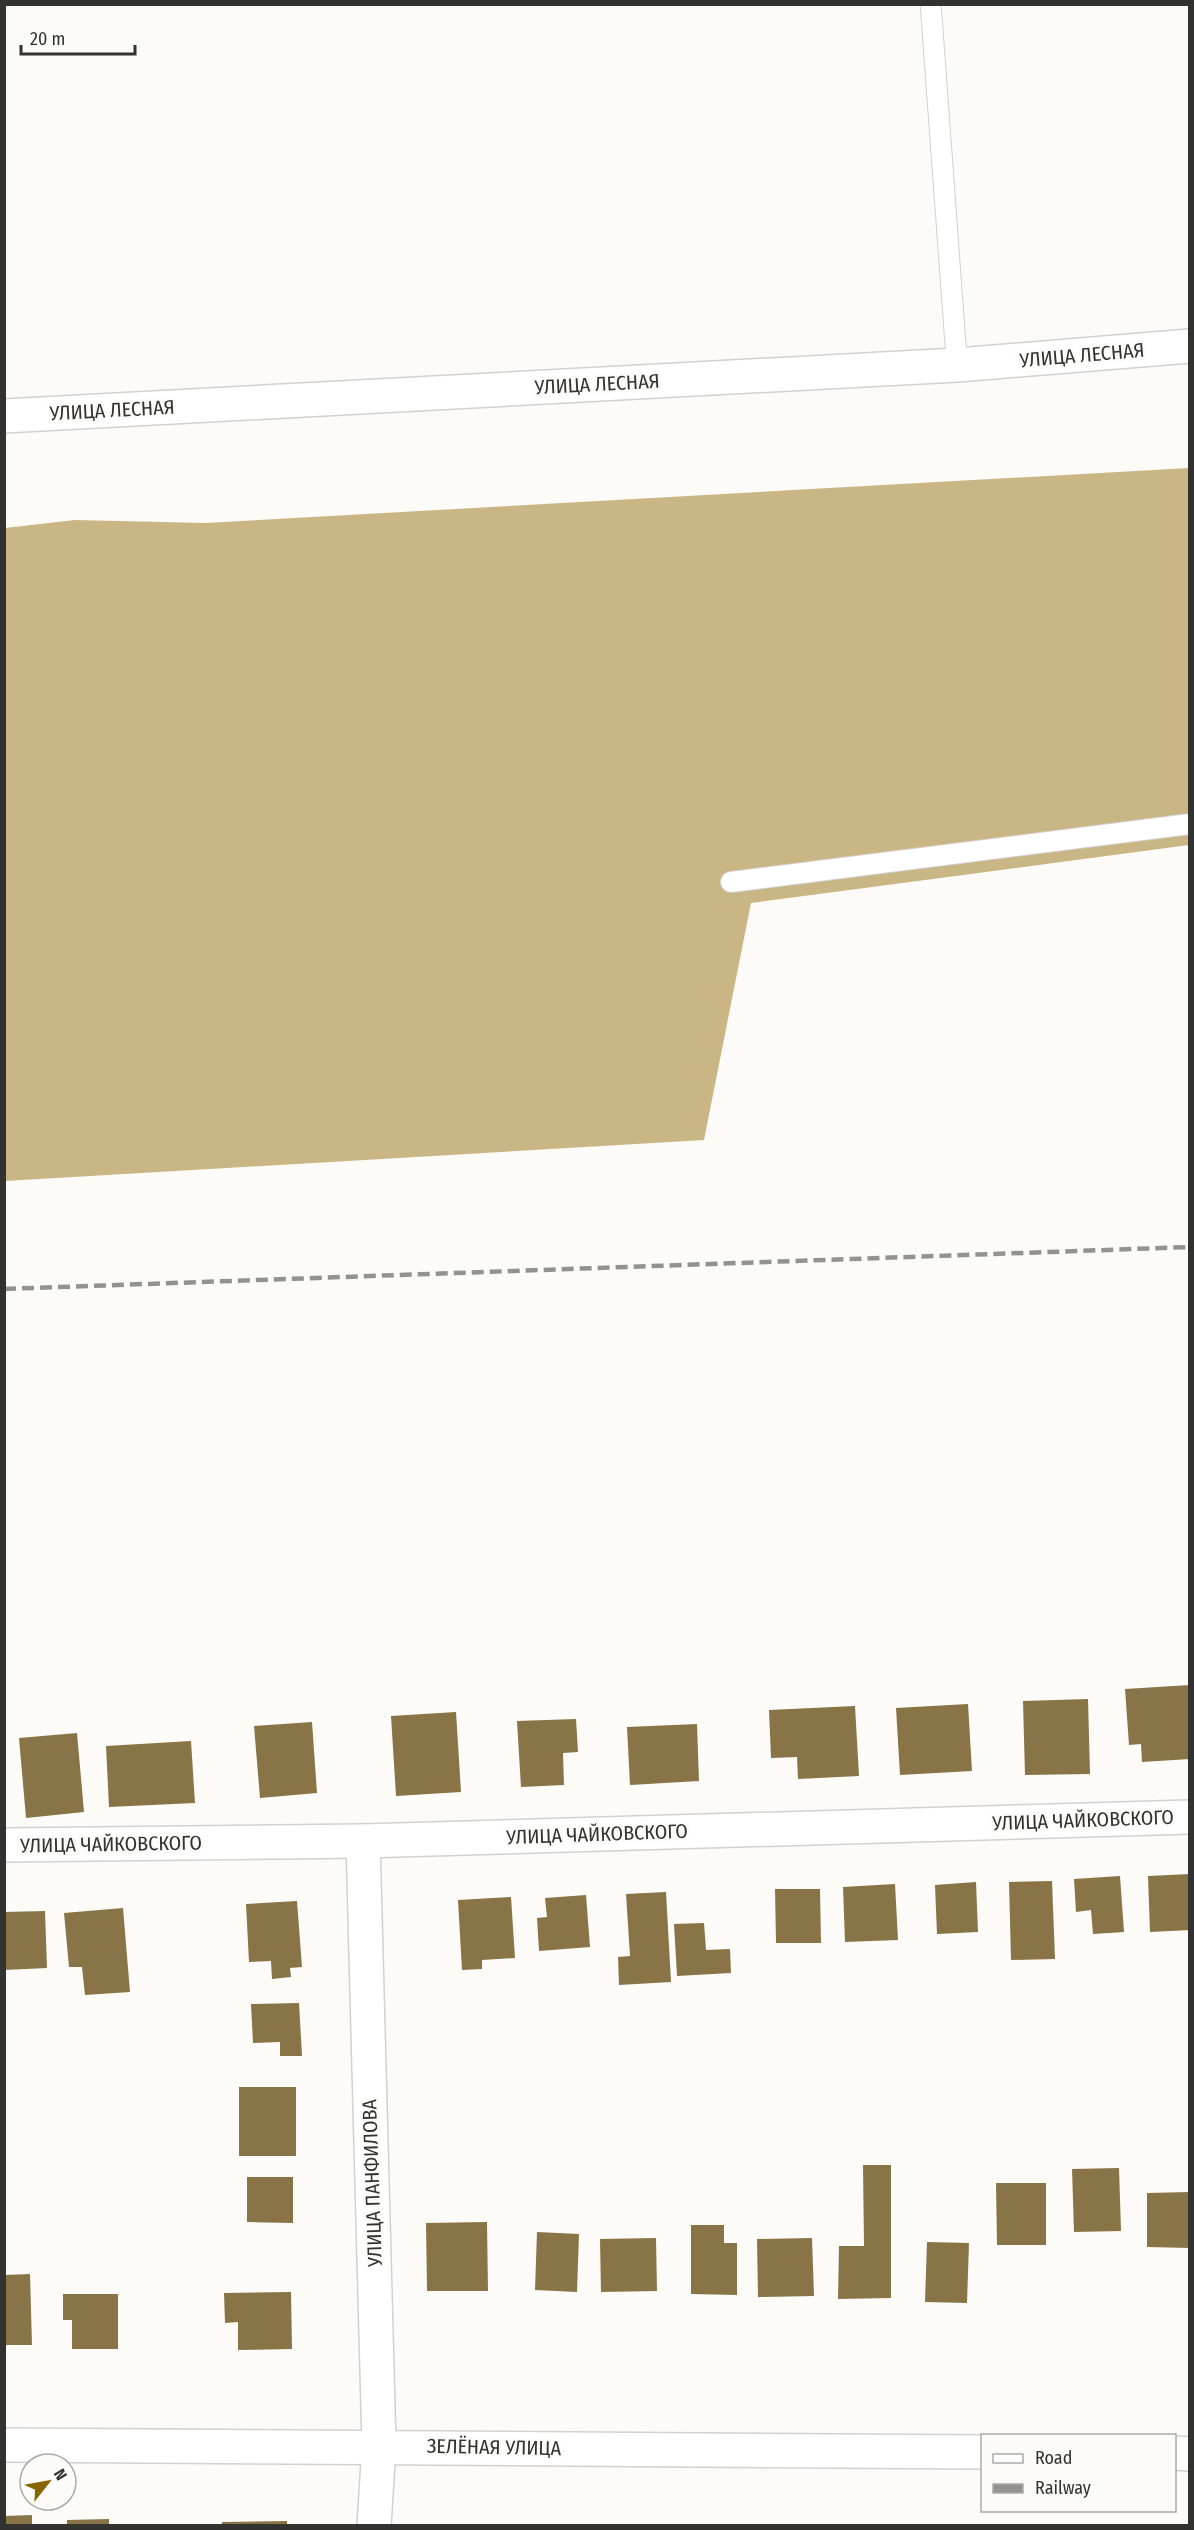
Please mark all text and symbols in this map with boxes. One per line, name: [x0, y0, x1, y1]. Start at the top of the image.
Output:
scale bar: [21, 18, 135, 56]
text: 20 m: [30, 28, 65, 50]
street label: УЛИЦА ЛЕСНАЯ: [1018, 338, 1145, 372]
street label: УЛИЦА ЛЕСНАЯ: [533, 369, 660, 399]
street label: УЛИЦА ЛЕСНАЯ: [48, 395, 175, 425]
street label: УЛИЦА ЧАЙКОВСКОГО: [991, 1805, 1174, 1835]
street label: УЛИЦА ЧАЙКОВСКОГО: [505, 1819, 688, 1849]
street label: УЛИЦА ЧАЙКОВСКОГО: [19, 1830, 202, 1858]
street label: УЛИЦА ПАНФИЛОВА: [357, 2098, 387, 2268]
street label: ЗЕЛЁНАЯ УЛИЦА: [427, 2434, 562, 2460]
legend: [981, 2434, 1176, 2512]
text: Road: [1035, 2447, 1072, 2469]
north arrow: [18, 2452, 78, 2512]
text: N: [50, 2466, 71, 2484]
text: Railway: [1035, 2477, 1091, 2499]

